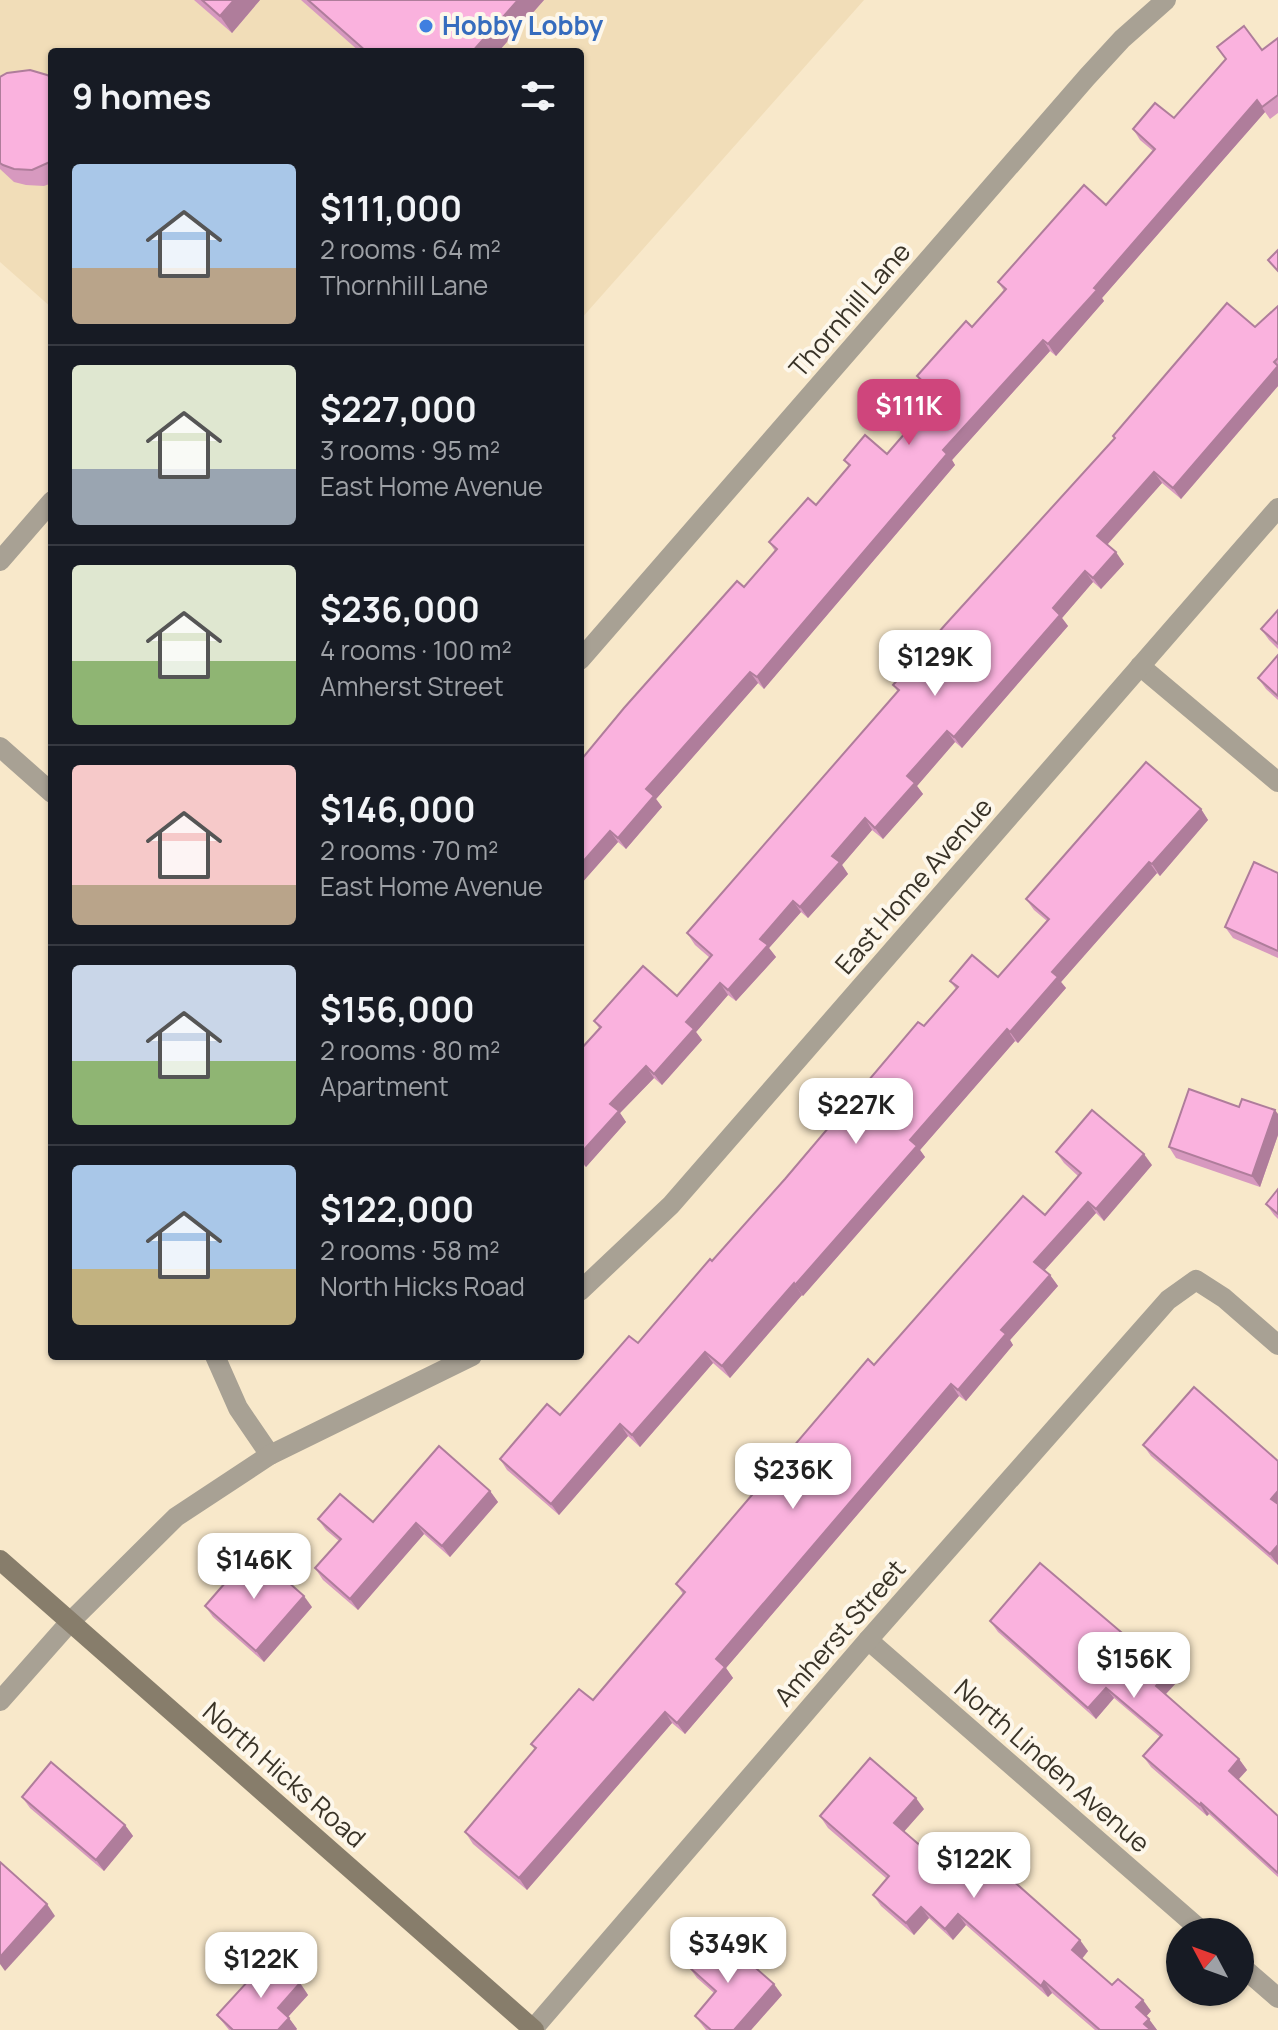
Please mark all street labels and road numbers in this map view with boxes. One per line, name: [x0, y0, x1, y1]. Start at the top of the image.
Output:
street label: Thornhill Lane: [780, 234, 918, 385]
street label: East Home Avenue: [826, 789, 1000, 981]
street label: Amherst Street: [765, 1551, 913, 1713]
street label: North Linden Avenue: [947, 1670, 1158, 1860]
street label: North Hicks Road: [195, 1693, 374, 1855]

